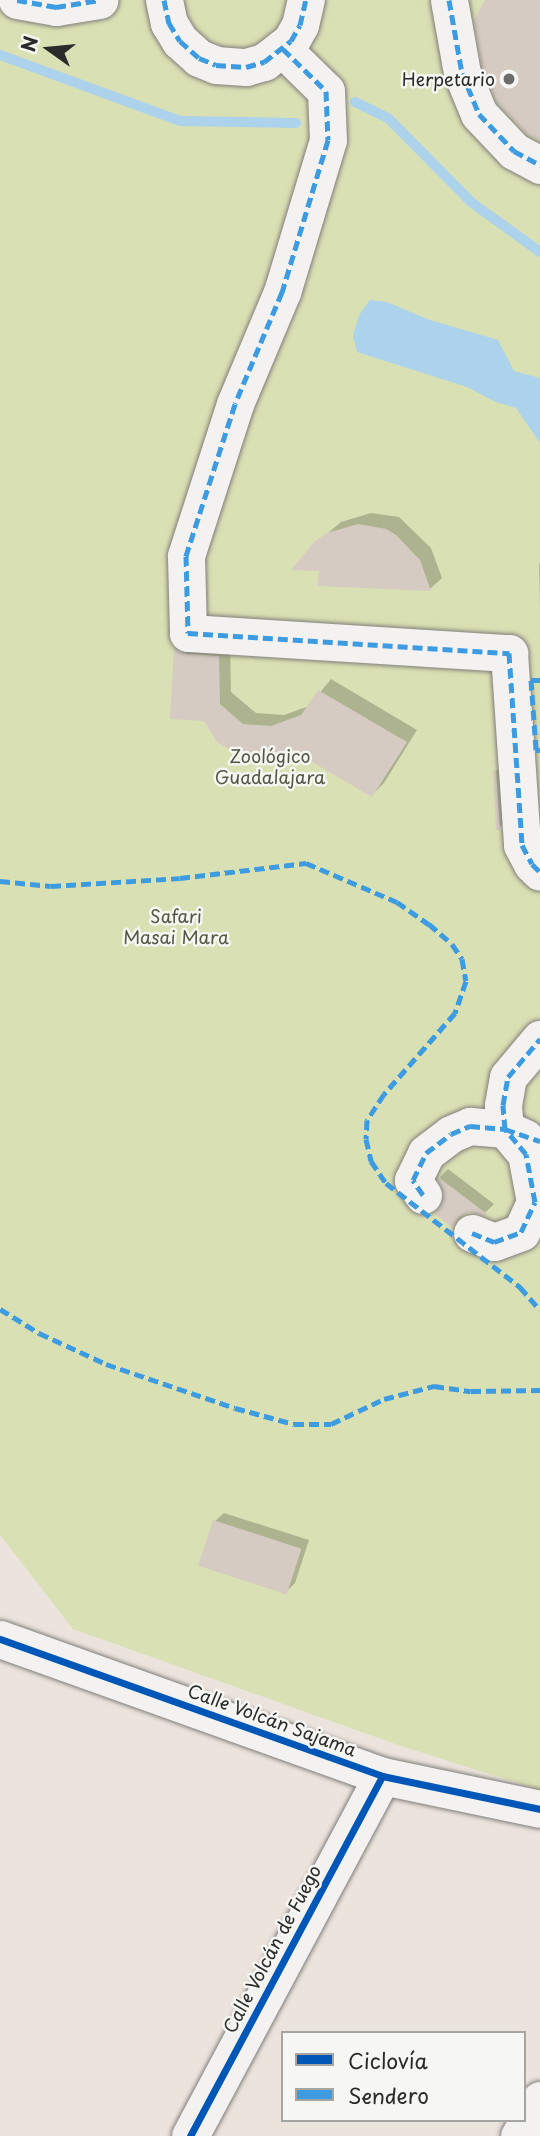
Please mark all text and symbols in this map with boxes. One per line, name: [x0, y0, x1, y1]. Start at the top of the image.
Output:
north arrow: [14, 14, 84, 84]
text: N: [13, 33, 44, 54]
place label: Herpetario: [402, 68, 495, 90]
marker: Herpetario: [501, 71, 517, 87]
park label: Zoológico Guadalajara: [215, 746, 325, 788]
park label: Safari Masai Mara: [123, 906, 229, 948]
street label: Calle Volcán Sajama: [184, 1679, 360, 1761]
street label: Calle Volcán de Fuego: [218, 1861, 326, 2037]
legend: [281, 2031, 526, 2122]
text: Ciclovía: [348, 2044, 428, 2076]
text: Sendero: [348, 2079, 429, 2111]

